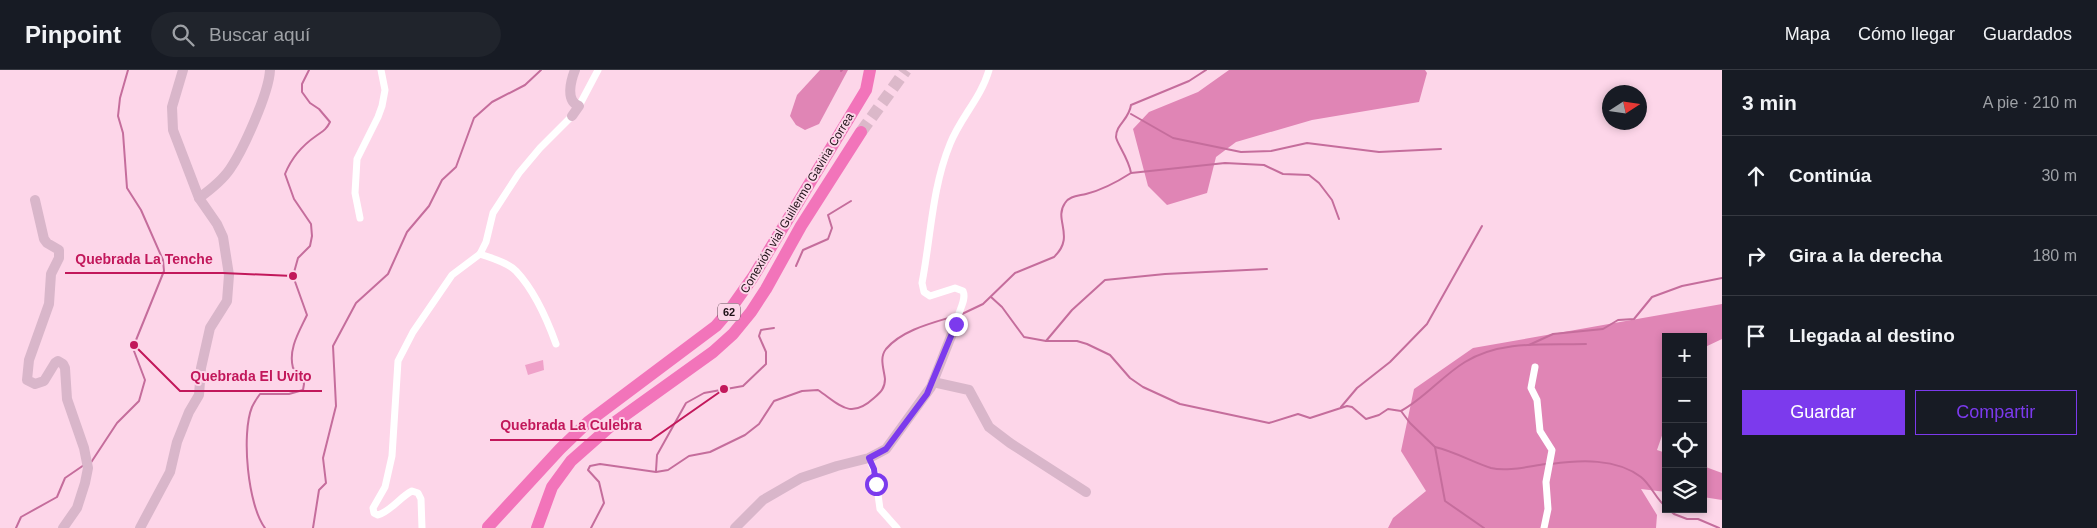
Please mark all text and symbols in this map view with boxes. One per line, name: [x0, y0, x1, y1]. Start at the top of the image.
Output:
search box: [151, 12, 501, 57]
text: Pinpoint: [25, 21, 121, 48]
icon: search: [169, 21, 197, 49]
text: Buscar aquí: [209, 24, 310, 45]
text: Mapa: [1785, 24, 1830, 44]
text: Cómo llegar: [1858, 24, 1955, 44]
text: Guardados: [1983, 24, 2072, 44]
north arrow: [1602, 85, 1647, 130]
text: 3 min: [1742, 91, 1797, 114]
text: A pie · 210 m: [1983, 94, 2077, 111]
street label: Conexión vial Guillermo Gaviria Correa: [737, 110, 857, 296]
icon: ahead: [1742, 162, 1770, 190]
text: Continúa: [1789, 165, 1871, 186]
text: 30 m: [2041, 167, 2077, 184]
icon: right: [1742, 242, 1770, 270]
callout: Quebrada La Tenche: [65, 244, 223, 273]
text: Gira a la derecha: [1789, 245, 1942, 266]
text: 180 m: [2033, 247, 2077, 264]
text: Quebrada La Tenche: [75, 251, 213, 267]
road number: 62: [718, 303, 740, 320]
route end: [945, 313, 968, 336]
icon: arrive: [1742, 322, 1770, 350]
text: Llegada al destino: [1789, 325, 1955, 346]
map controls: [1662, 333, 1707, 513]
button: +: [1662, 333, 1707, 378]
callout: Quebrada El Uvito: [180, 362, 322, 391]
text: Quebrada El Uvito: [190, 368, 312, 384]
button: −: [1662, 378, 1707, 423]
button: Guardar: [1742, 390, 1905, 435]
button: Compartir: [1915, 390, 2077, 435]
callout: Quebrada La Culebra: [490, 411, 651, 440]
text: Quebrada La Culebra: [500, 417, 642, 433]
button: locate: [1662, 423, 1707, 468]
button: layers: [1662, 468, 1707, 513]
route start: [865, 473, 888, 496]

